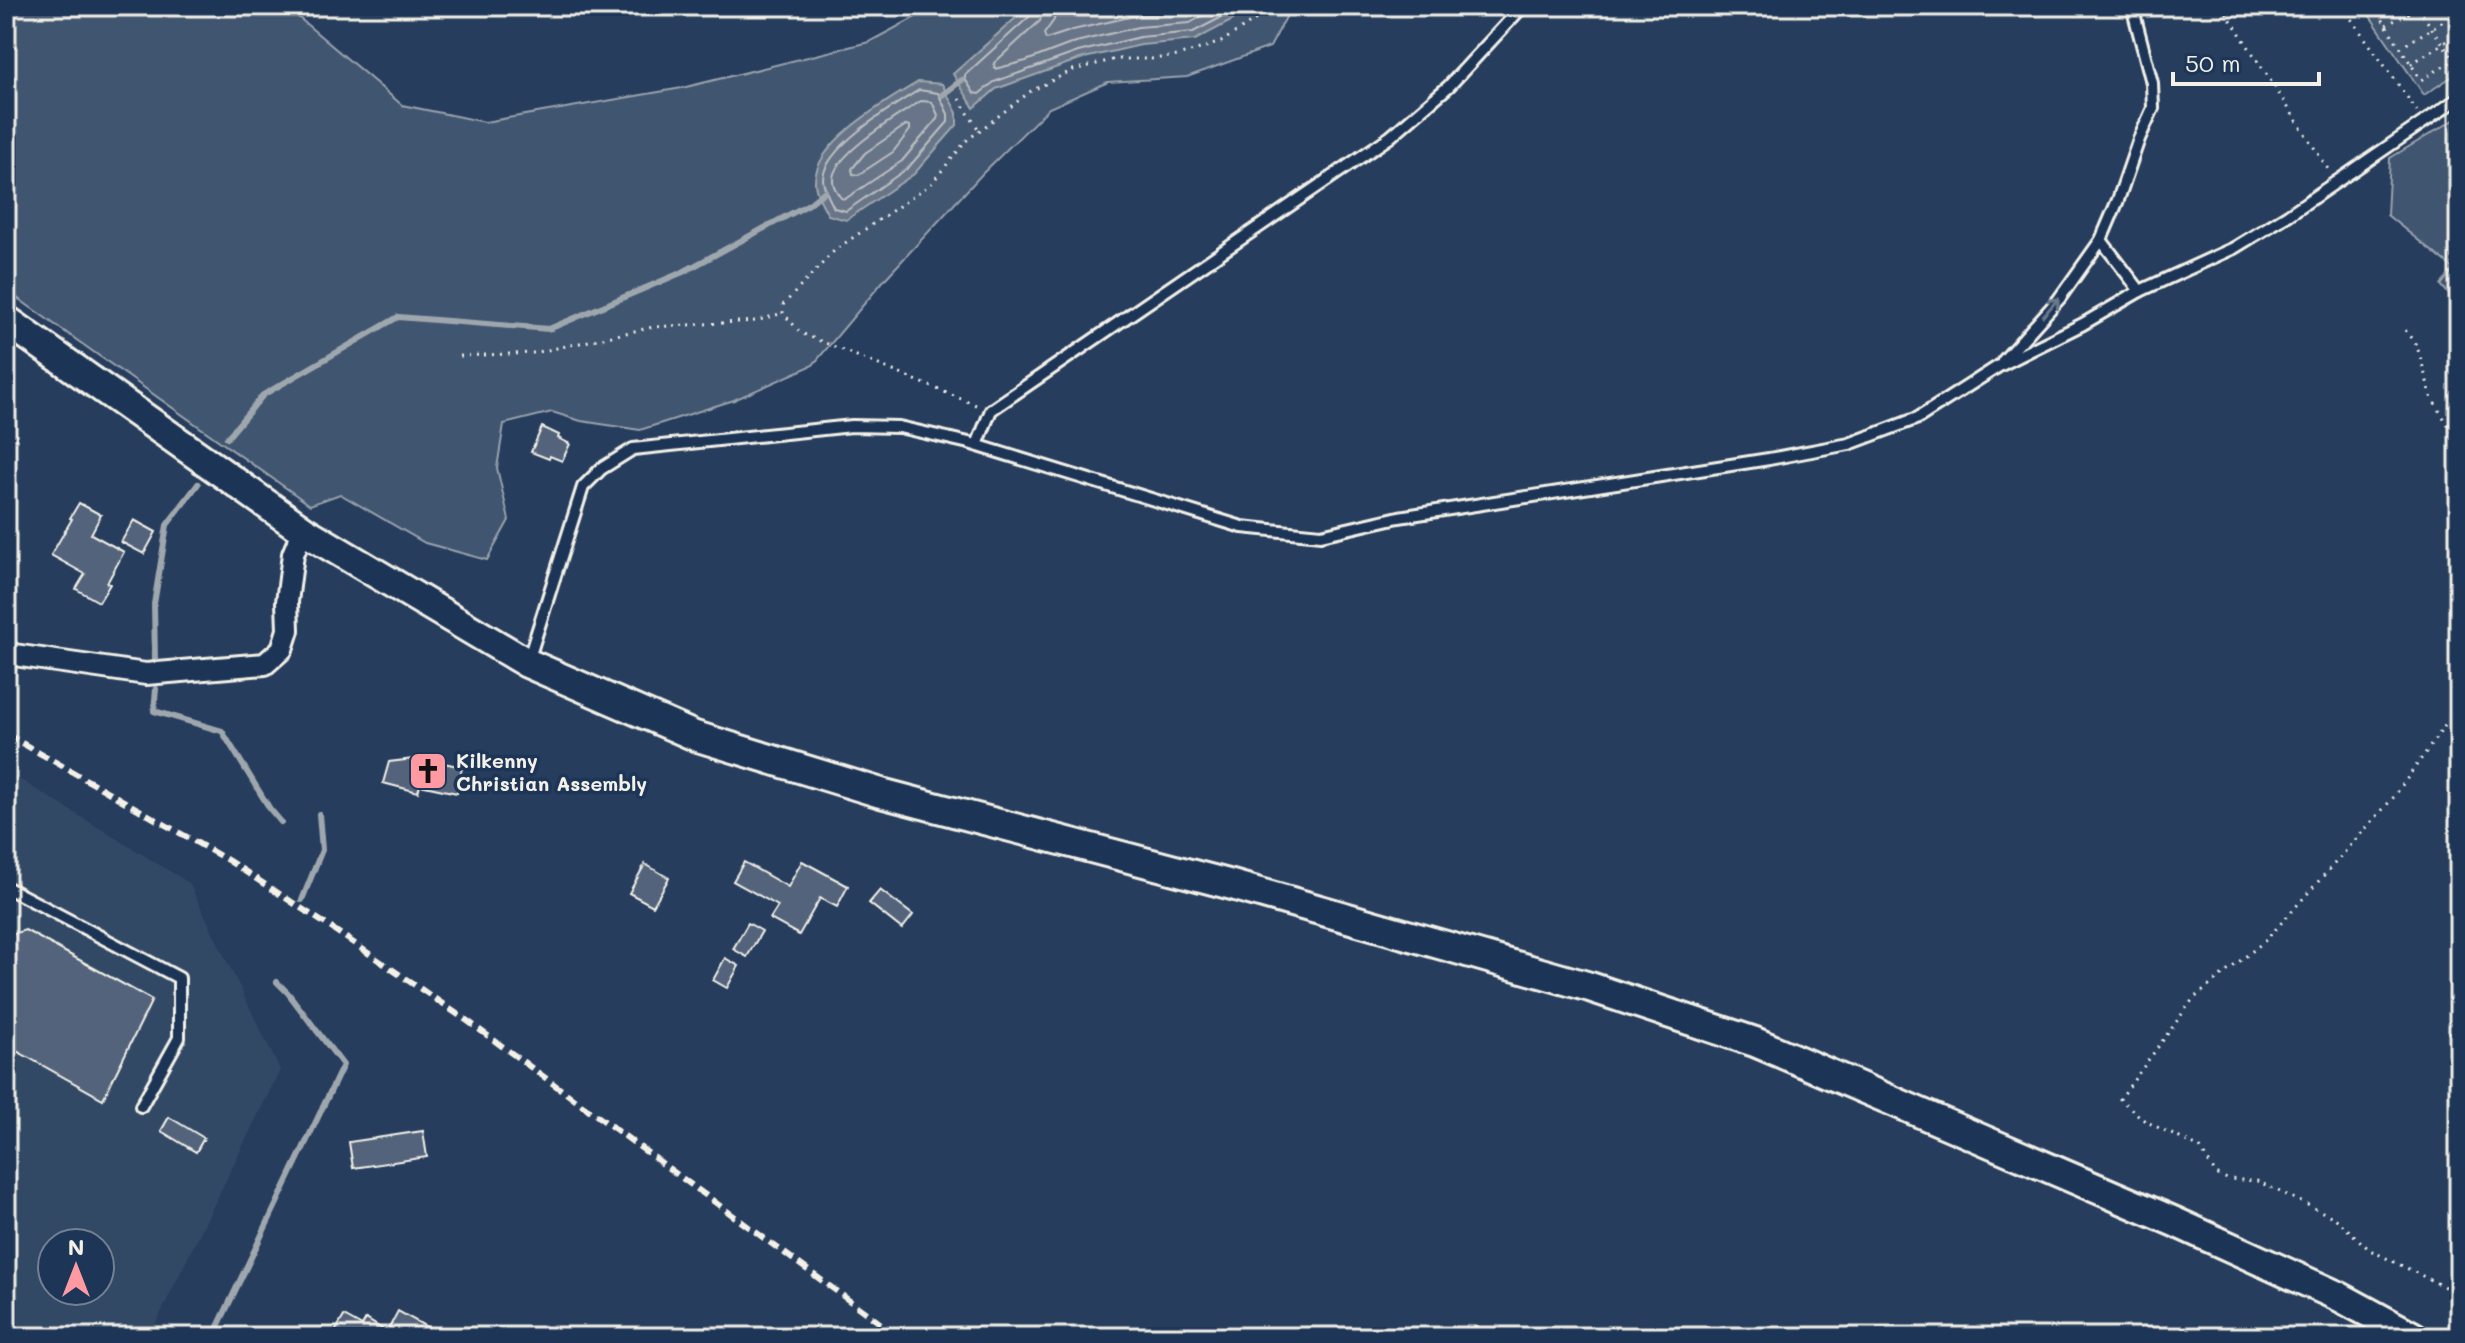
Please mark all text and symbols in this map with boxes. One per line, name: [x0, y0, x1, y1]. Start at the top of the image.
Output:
scale bar: [2173, 36, 2319, 86]
text: 50 m: [2185, 47, 2241, 78]
one-way arrow: [2042, 298, 2060, 318]
place label: Kilkenny Christian Assembly: [456, 747, 647, 796]
church icon: Kilkenny Christian Assembly: [407, 750, 449, 792]
north arrow: [36, 1227, 116, 1307]
text: N: [68, 1232, 84, 1261]

